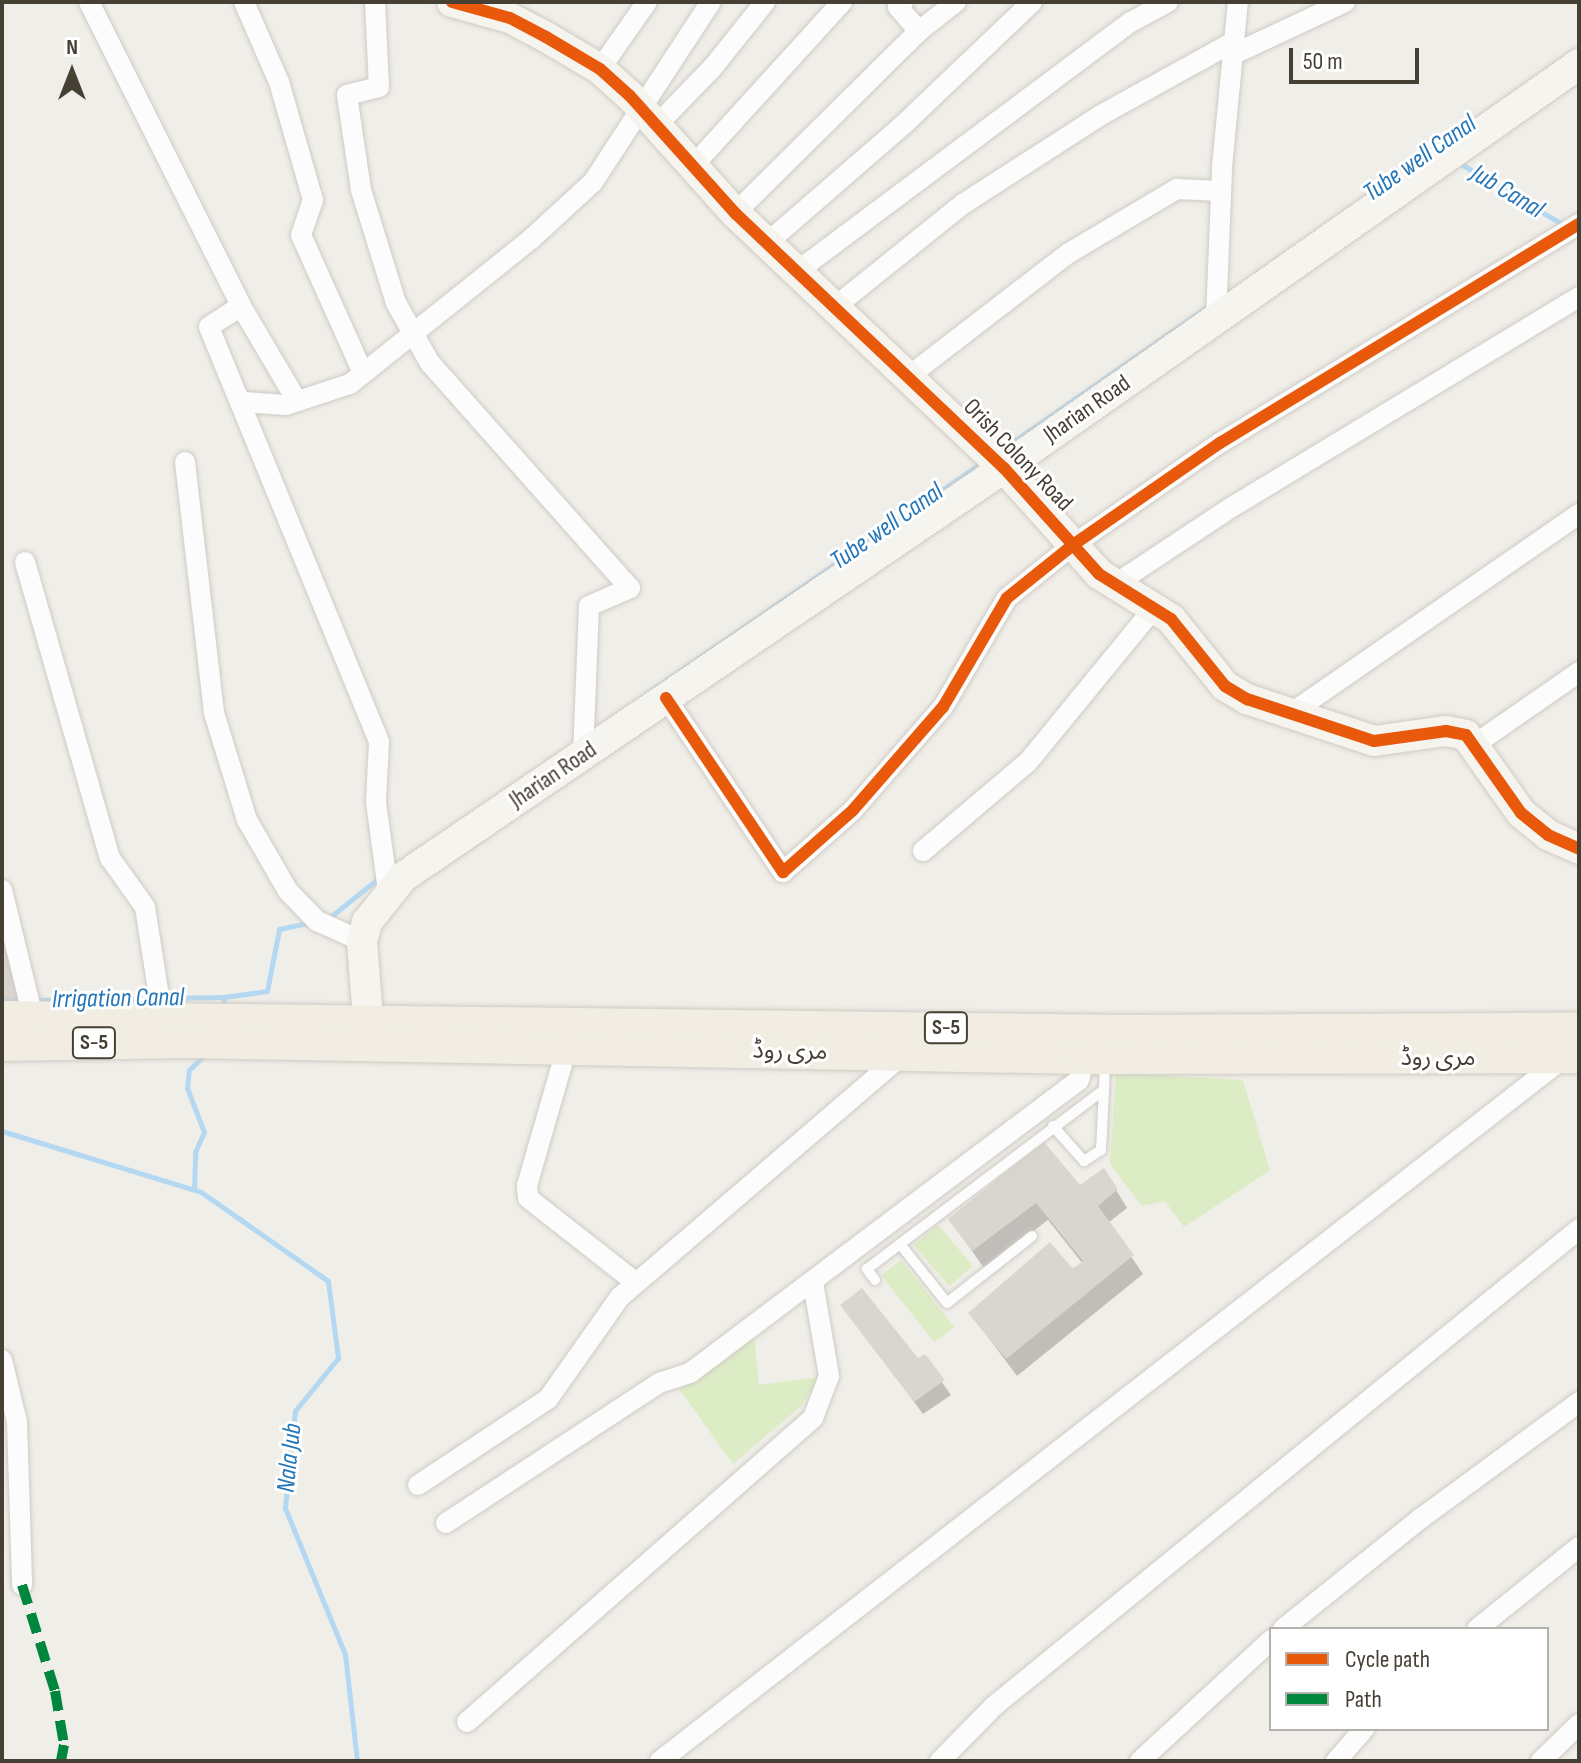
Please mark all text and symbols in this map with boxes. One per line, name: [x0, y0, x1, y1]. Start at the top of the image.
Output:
north arrow: [32, 32, 112, 112]
scale bar: [1293, 32, 1423, 82]
text: N: [66, 34, 78, 61]
text: 50 m: [1303, 47, 1343, 76]
water label: Tube well Canal: [1357, 109, 1483, 209]
water label: Jub Canal: [1465, 158, 1549, 226]
street label: Jharian Road: [1038, 369, 1136, 449]
street label: Orish Colony Road: [957, 393, 1079, 517]
water label: Tube well Canal: [824, 477, 950, 577]
street label: Jharian Road: [504, 735, 602, 815]
water label: Irrigation Canal: [52, 982, 184, 1016]
road number: S-5: [922, 1010, 970, 1046]
road number: S-5: [70, 1025, 118, 1061]
street label: مری روڈ: [752, 1036, 828, 1066]
street label: مری روڈ: [1400, 1044, 1476, 1072]
water label: Nala Jub: [271, 1422, 309, 1494]
legend: [1269, 1627, 1549, 1731]
text: Cycle path: [1345, 1645, 1430, 1674]
text: Path: [1345, 1685, 1382, 1714]

